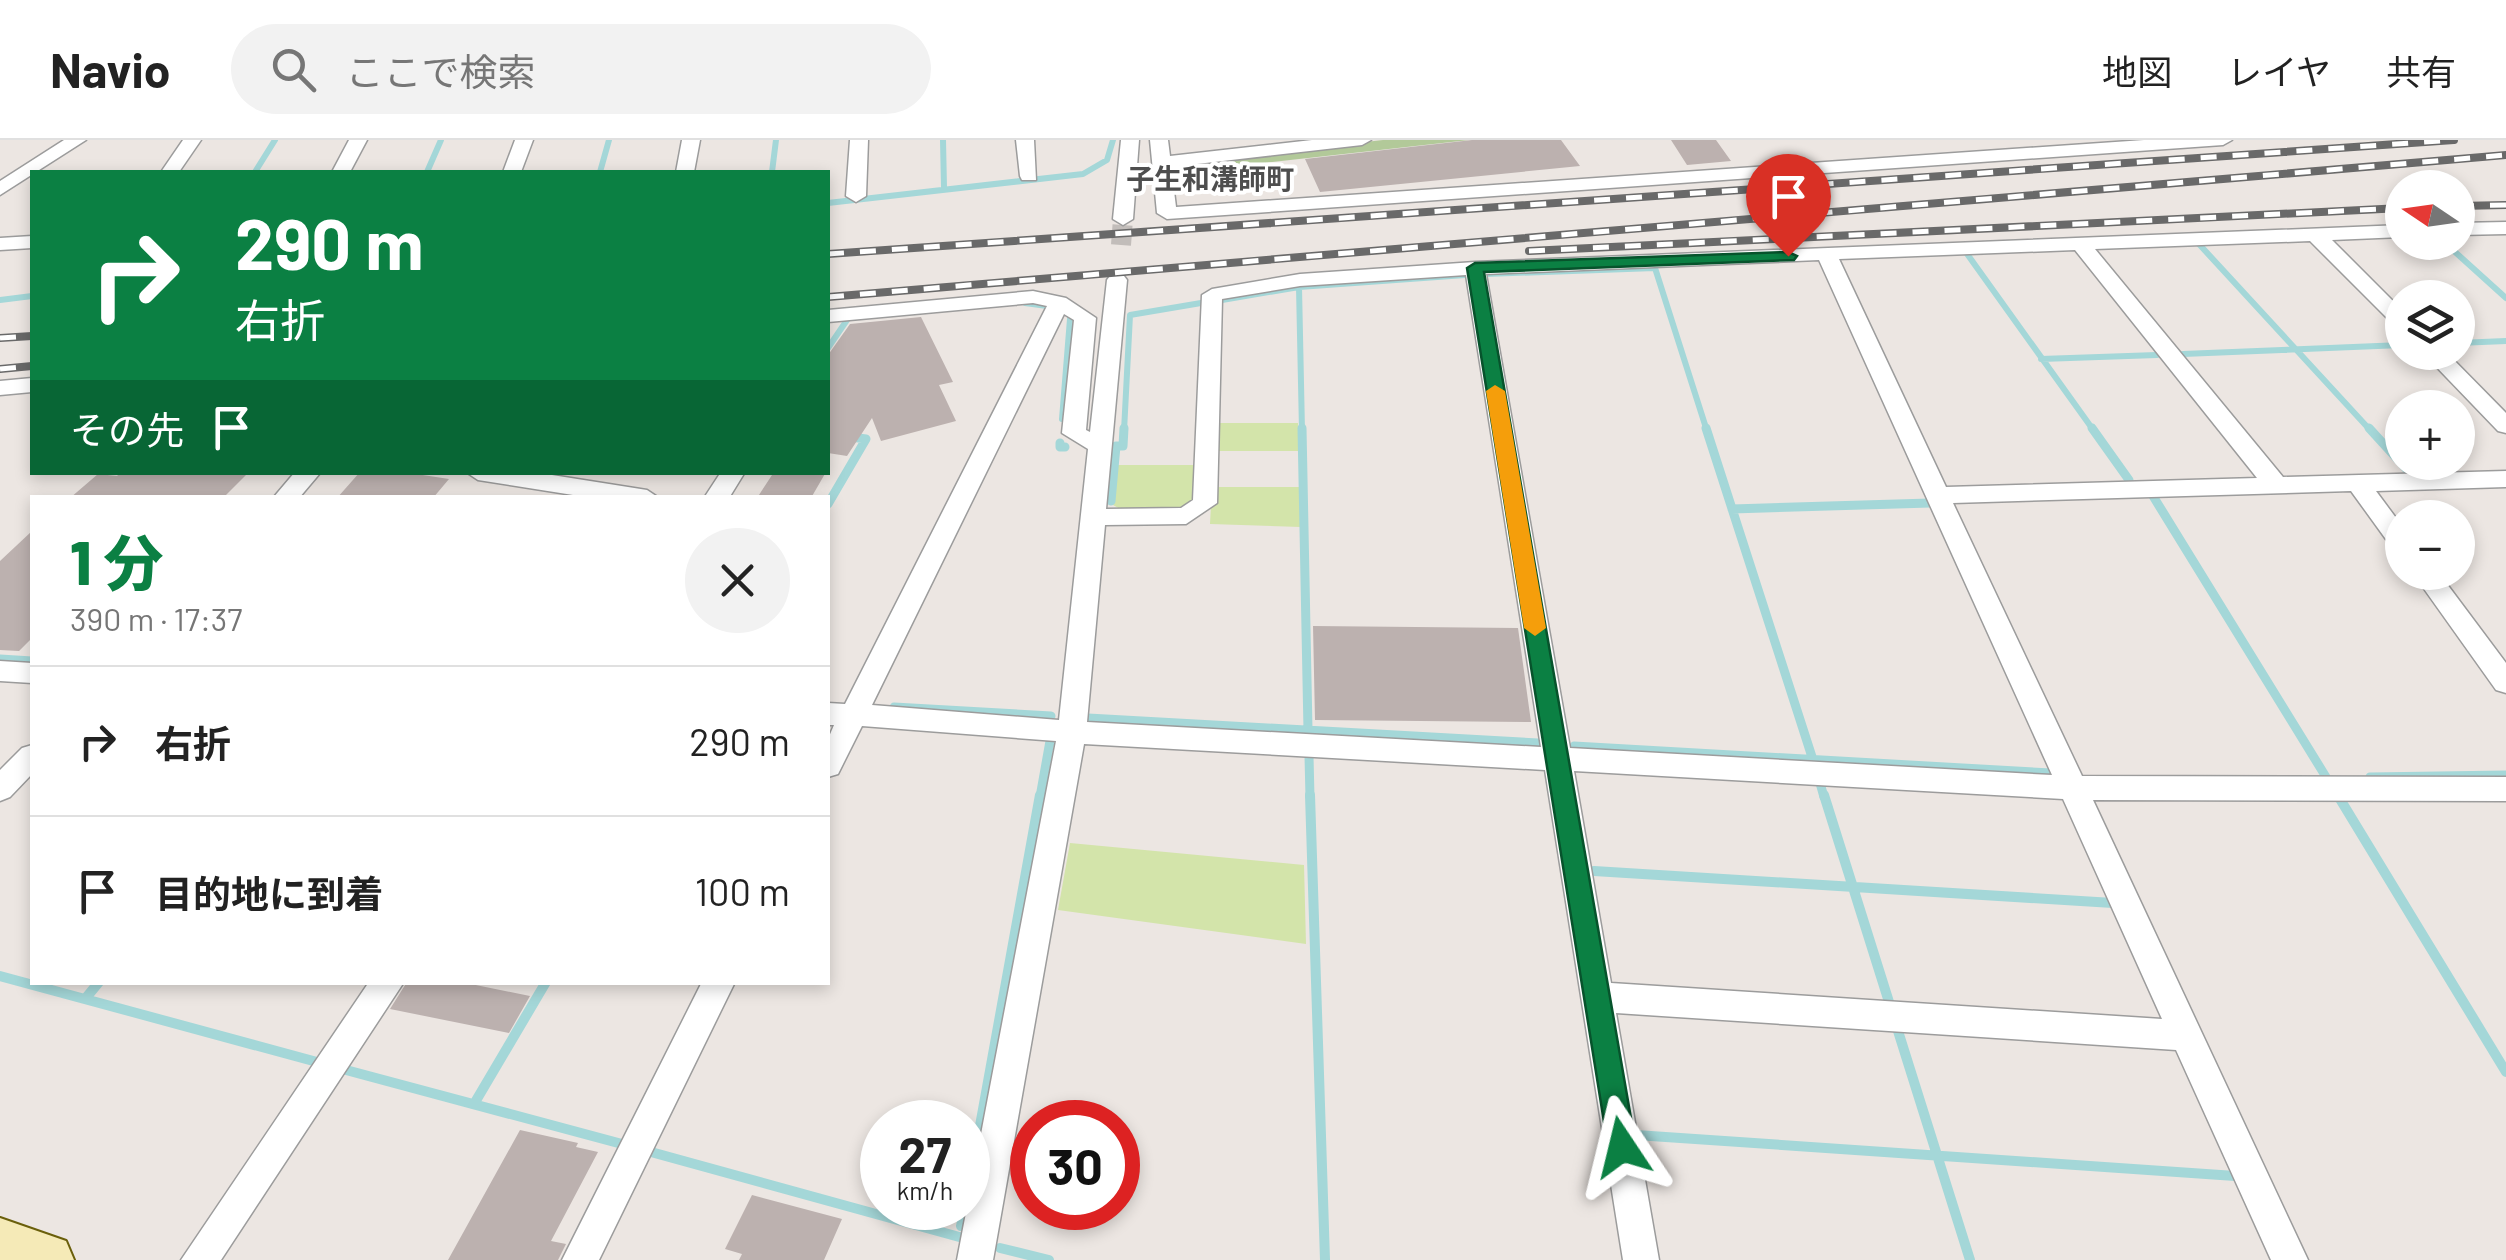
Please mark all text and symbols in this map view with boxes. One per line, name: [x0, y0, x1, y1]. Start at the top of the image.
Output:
search box: [231, 24, 931, 114]
text: Navio: [50, 40, 171, 98]
icon: search: [266, 42, 321, 97]
text: ここで検索: [346, 48, 536, 94]
text: 地図: [2102, 50, 2172, 92]
text: レイヤ: [2227, 50, 2331, 92]
text: 共有: [2386, 50, 2456, 92]
pin: [1746, 154, 1831, 257]
district label: 子生和溝師町: [1126, 161, 1294, 195]
icon: arrive: [1761, 169, 1816, 224]
north arrow: [2385, 170, 2475, 260]
map controls: [2385, 170, 2475, 590]
text: 290 m: [235, 200, 424, 284]
icon: right: [70, 210, 200, 340]
button: layers: [2385, 280, 2475, 370]
text: 右折: [235, 292, 325, 346]
button: +: [2385, 390, 2475, 480]
icon: arrive: [204, 400, 259, 455]
text: その先: [70, 406, 184, 452]
button: −: [2385, 500, 2475, 590]
text: 1 分: [70, 525, 163, 597]
button: close: [685, 528, 790, 633]
text: 390 m · 17:37: [70, 599, 242, 637]
icon: right: [70, 714, 125, 769]
text: 290 m: [689, 718, 790, 764]
text: 右折: [155, 720, 231, 766]
icon: arrive: [70, 864, 125, 919]
text: 100 m: [695, 868, 790, 914]
text: 目的地に到着: [155, 870, 383, 916]
position arrow: [1570, 1095, 1674, 1199]
speed limit sign: 30: [1010, 1100, 1140, 1230]
text: 27: [899, 1123, 951, 1183]
text: km/h: [897, 1175, 953, 1205]

